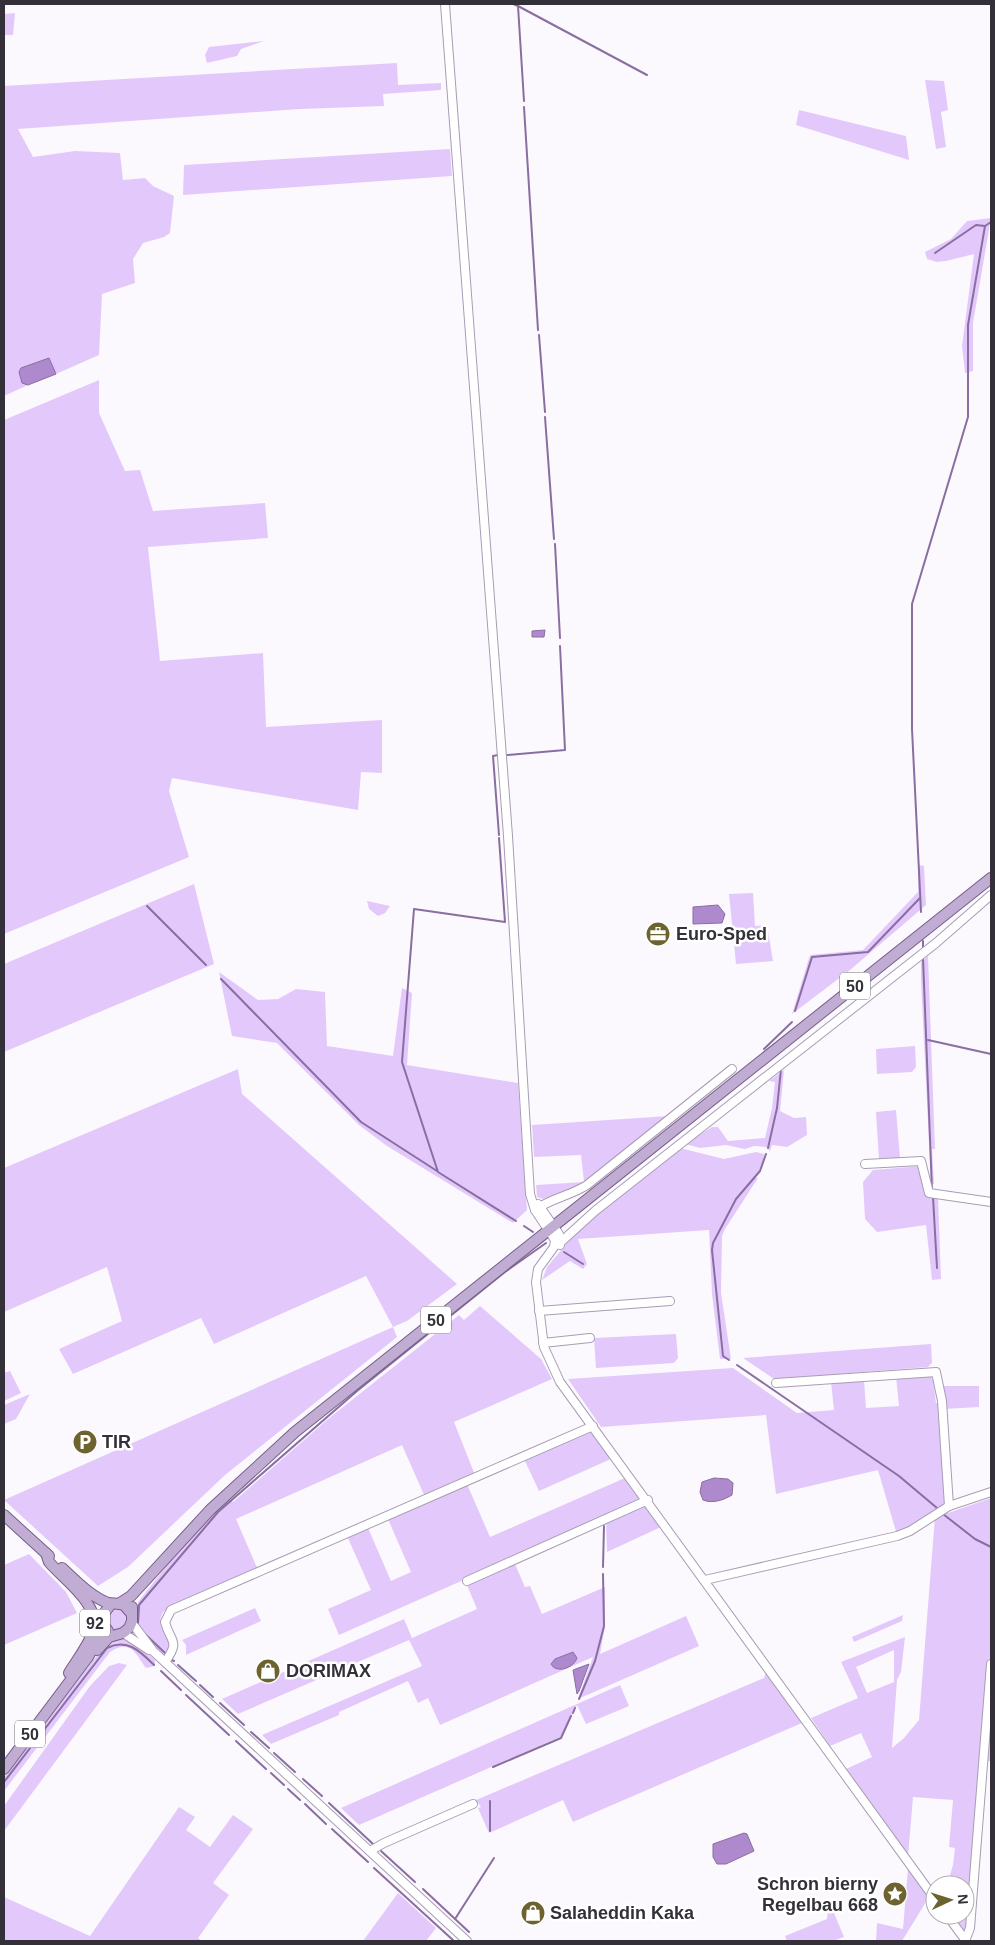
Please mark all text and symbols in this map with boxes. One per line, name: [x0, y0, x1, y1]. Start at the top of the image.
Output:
office icon: Euro-Sped: [645, 921, 671, 947]
place label: Euro-Sped: [676, 924, 767, 944]
road number: 50: [840, 972, 870, 999]
road number: 50: [421, 1306, 451, 1334]
parking icon: TIR: [72, 1429, 98, 1455]
place label: TIR: [102, 1432, 131, 1452]
road number: 92: [80, 1610, 110, 1636]
shop icon: DORIMAX: [255, 1658, 281, 1684]
place label: DORIMAX: [286, 1661, 371, 1681]
road number: 50: [15, 1720, 45, 1748]
place label: Schron bierny Regelbau 668: [757, 1874, 878, 1915]
north arrow: [925, 1875, 975, 1925]
place icon: Schron bierny Regelbau 668: [882, 1881, 908, 1907]
text: N: [955, 1893, 971, 1905]
shop icon: Salaheddin Kaka: [520, 1900, 546, 1926]
place label: Salaheddin Kaka: [550, 1903, 695, 1923]

